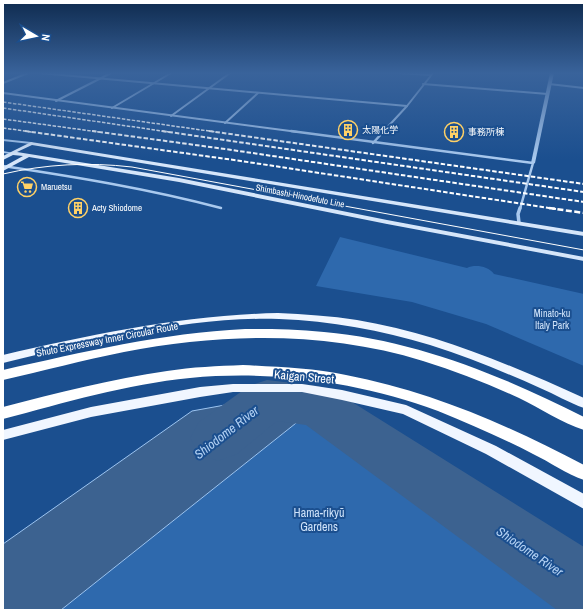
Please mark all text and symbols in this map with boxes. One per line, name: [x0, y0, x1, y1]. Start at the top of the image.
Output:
north arrow: [16, 16, 56, 56]
text: N: [38, 33, 53, 42]
building icon: 太陽化学: [337, 119, 359, 141]
building icon: 事務所棟: [443, 121, 465, 143]
place label: 太陽化学: [362, 124, 398, 136]
place label: 事務所棟: [468, 126, 505, 138]
supermarket icon: Maruetsu: [16, 176, 38, 198]
place label: Maruetsu: [41, 181, 72, 193]
street label: Shimbashi-Hinodefuto Line: [255, 181, 345, 211]
building icon: Acty Shiodome: [67, 197, 89, 219]
place label: Acty Shiodome: [91, 202, 142, 214]
park label: Minato-ku Italy Park: [534, 307, 570, 332]
street label: Shuto Expressway Inner Circular Route: [35, 319, 179, 360]
street label: Kaigan Street: [273, 366, 335, 388]
water label: Shiodome River: [191, 402, 262, 463]
park label: Hama-rikyū Gardens: [294, 505, 344, 535]
water label: Shiodome River: [493, 523, 567, 580]

